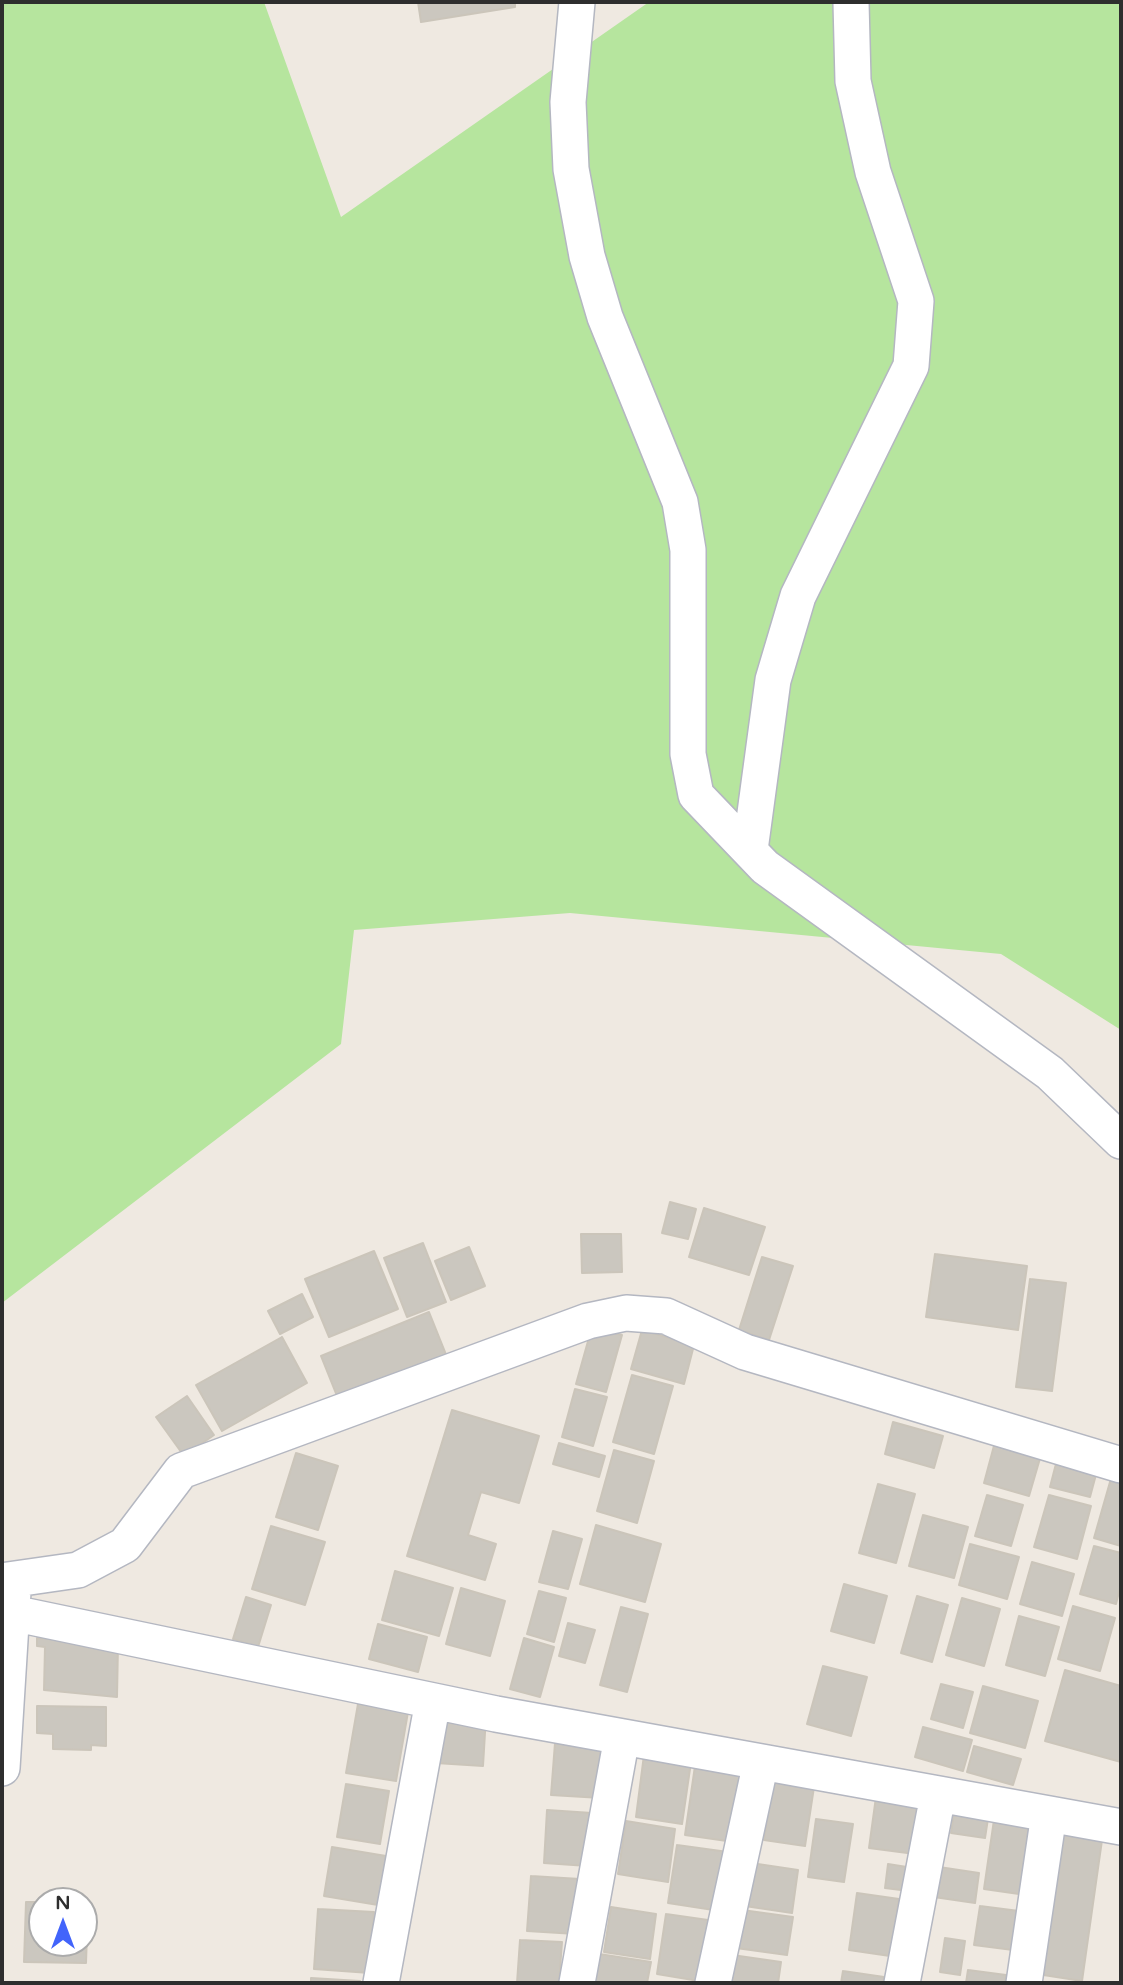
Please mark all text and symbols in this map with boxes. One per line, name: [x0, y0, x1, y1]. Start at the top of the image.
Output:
north arrow: [28, 1887, 98, 1957]
text: N: [55, 1892, 71, 1914]

